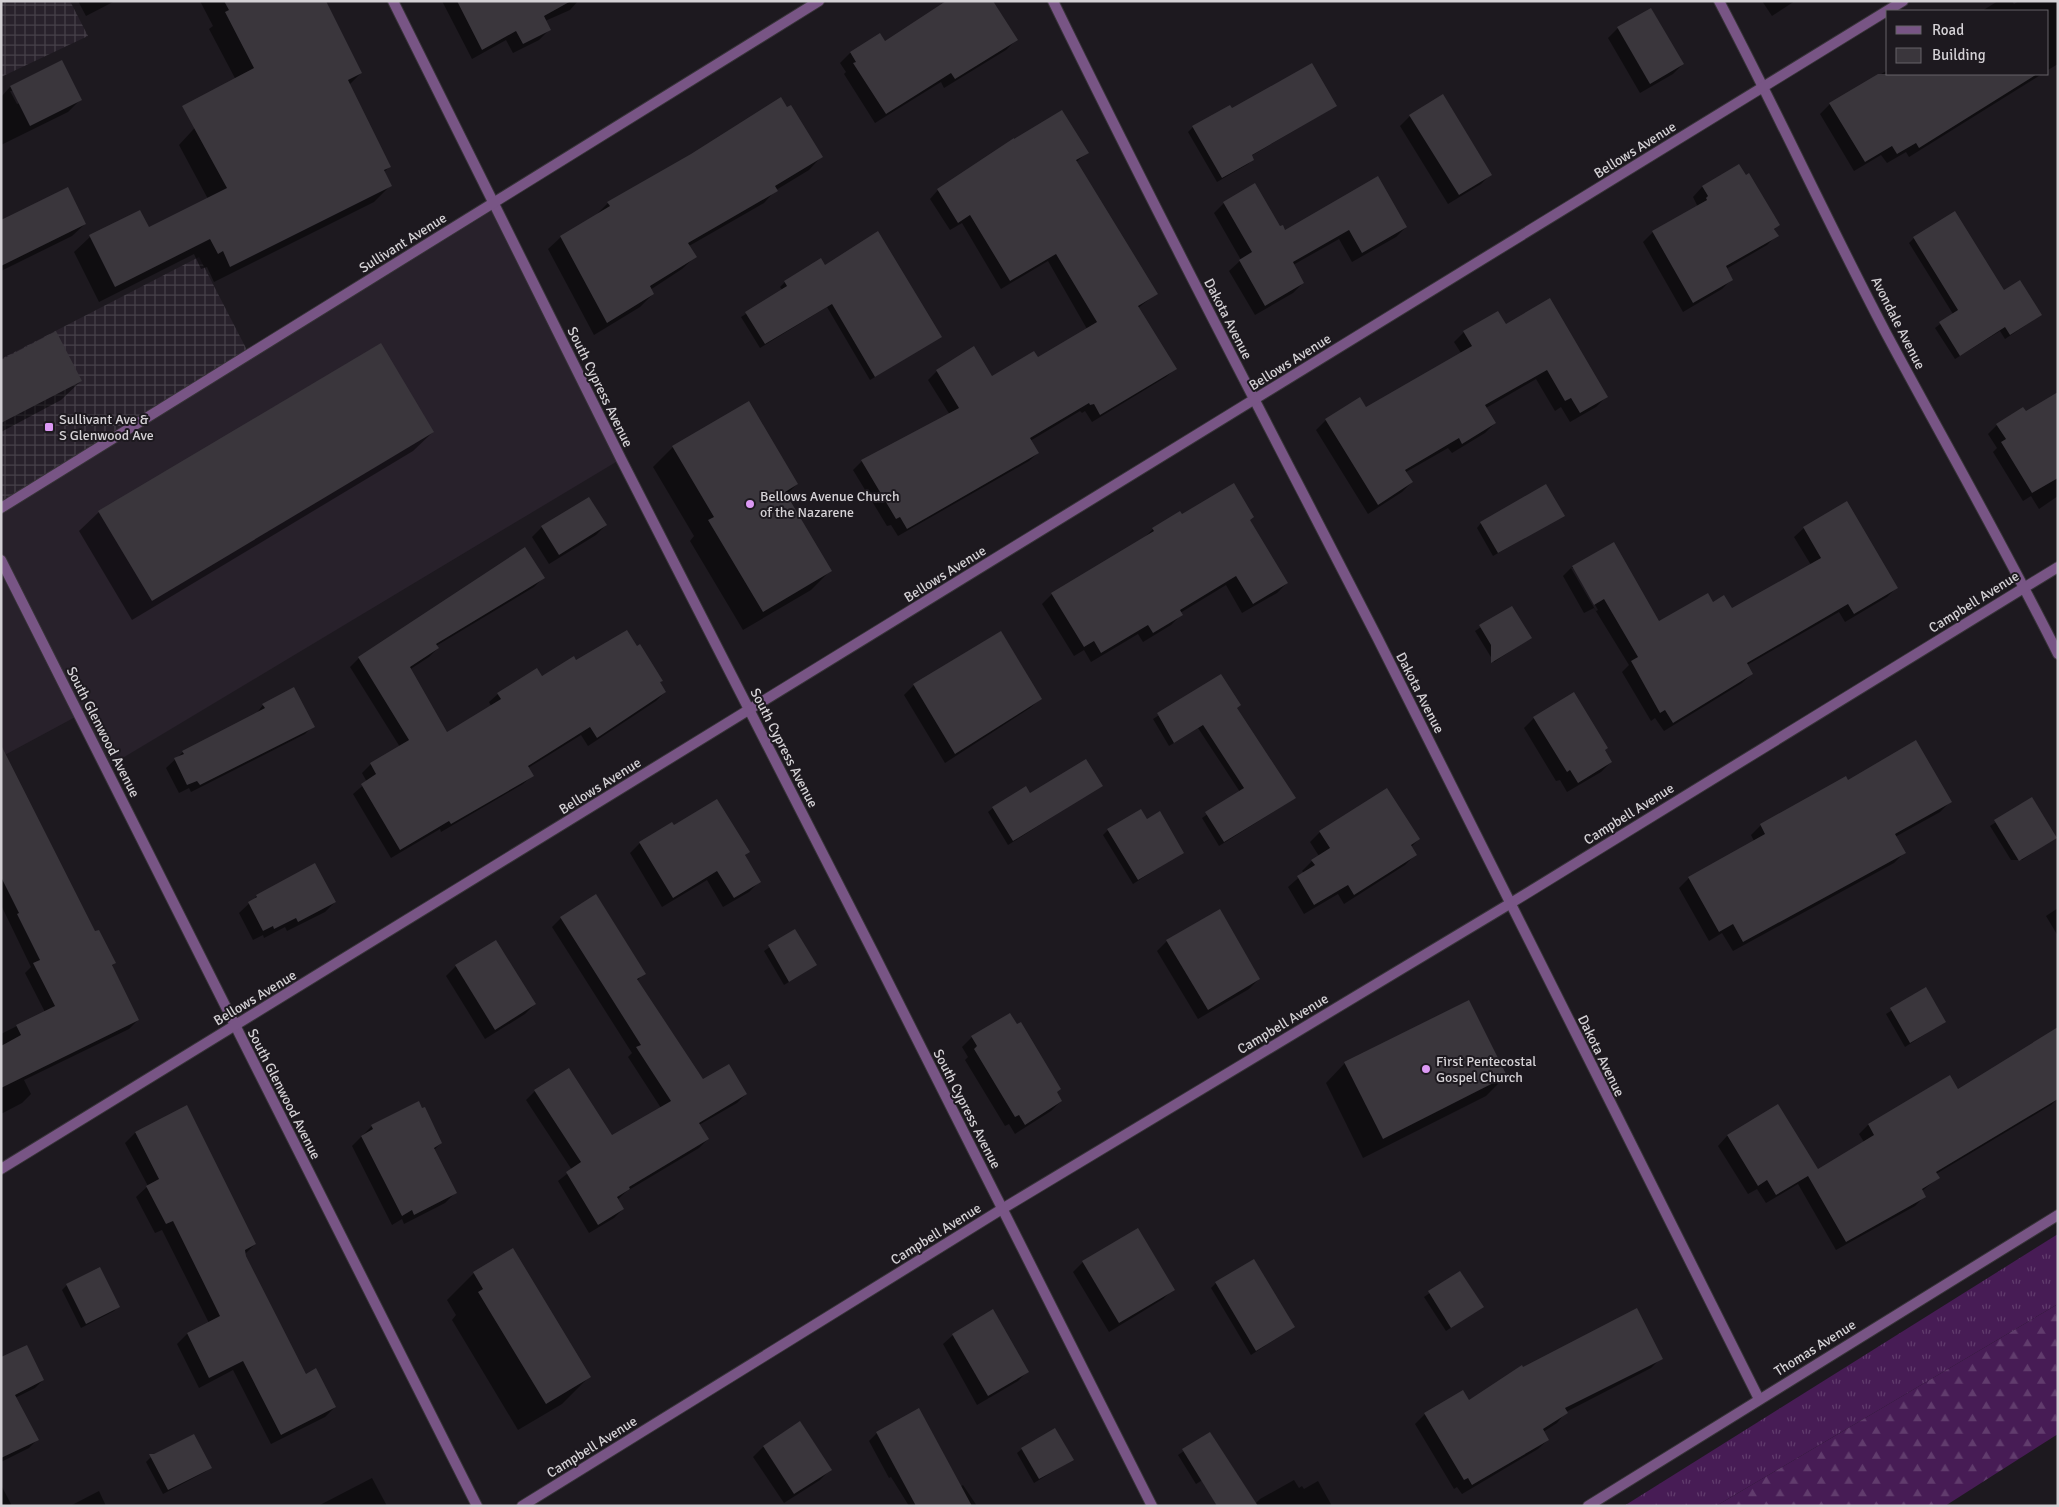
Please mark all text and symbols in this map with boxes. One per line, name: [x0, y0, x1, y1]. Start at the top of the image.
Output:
legend: [1886, 10, 2049, 75]
text: Road: [1932, 21, 1964, 39]
text: Building: [1932, 46, 1986, 64]
street label: Bellows Avenue: [1591, 118, 1679, 182]
street label: Sullivant Avenue: [356, 209, 450, 277]
street label: Avondale Avenue: [1867, 274, 1929, 372]
street label: Dakota Avenue: [1200, 276, 1256, 362]
street label: South Cypress Avenue: [563, 324, 637, 450]
street label: Bellows Avenue: [1246, 330, 1334, 394]
place label: Sullivant Ave & S Glenwood Ave: [59, 411, 154, 444]
marker: Sullivant Ave & S Glenwood Ave: [43, 421, 55, 433]
place label: Bellows Avenue Church of the Nazarene: [760, 488, 900, 521]
marker: Bellows Avenue Church of the Nazarene: [744, 498, 756, 510]
street label: Bellows Avenue: [901, 542, 989, 606]
street label: Campbell Avenue: [1926, 567, 2022, 637]
street label: Dakota Avenue: [1392, 650, 1448, 736]
street label: South Glenwood Avenue: [63, 664, 143, 800]
street label: South Cypress Avenue: [747, 685, 821, 811]
street label: Bellows Avenue: [556, 754, 644, 818]
street label: Campbell Avenue: [1581, 779, 1677, 849]
street label: Bellows Avenue: [210, 967, 300, 1029]
street label: Campbell Avenue: [1234, 990, 1332, 1058]
street label: Dakota Avenue: [1574, 1012, 1628, 1100]
street label: South Glenwood Avenue: [244, 1026, 324, 1162]
street label: South Cypress Avenue: [930, 1046, 1004, 1172]
place label: First Pentecostal Gospel Church: [1436, 1053, 1536, 1086]
marker: First Pentecostal Gospel Church: [1420, 1063, 1432, 1075]
street label: Campbell Avenue: [888, 1199, 984, 1269]
street label: Thomas Avenue: [1771, 1316, 1859, 1380]
street label: Campbell Avenue: [544, 1412, 640, 1482]

